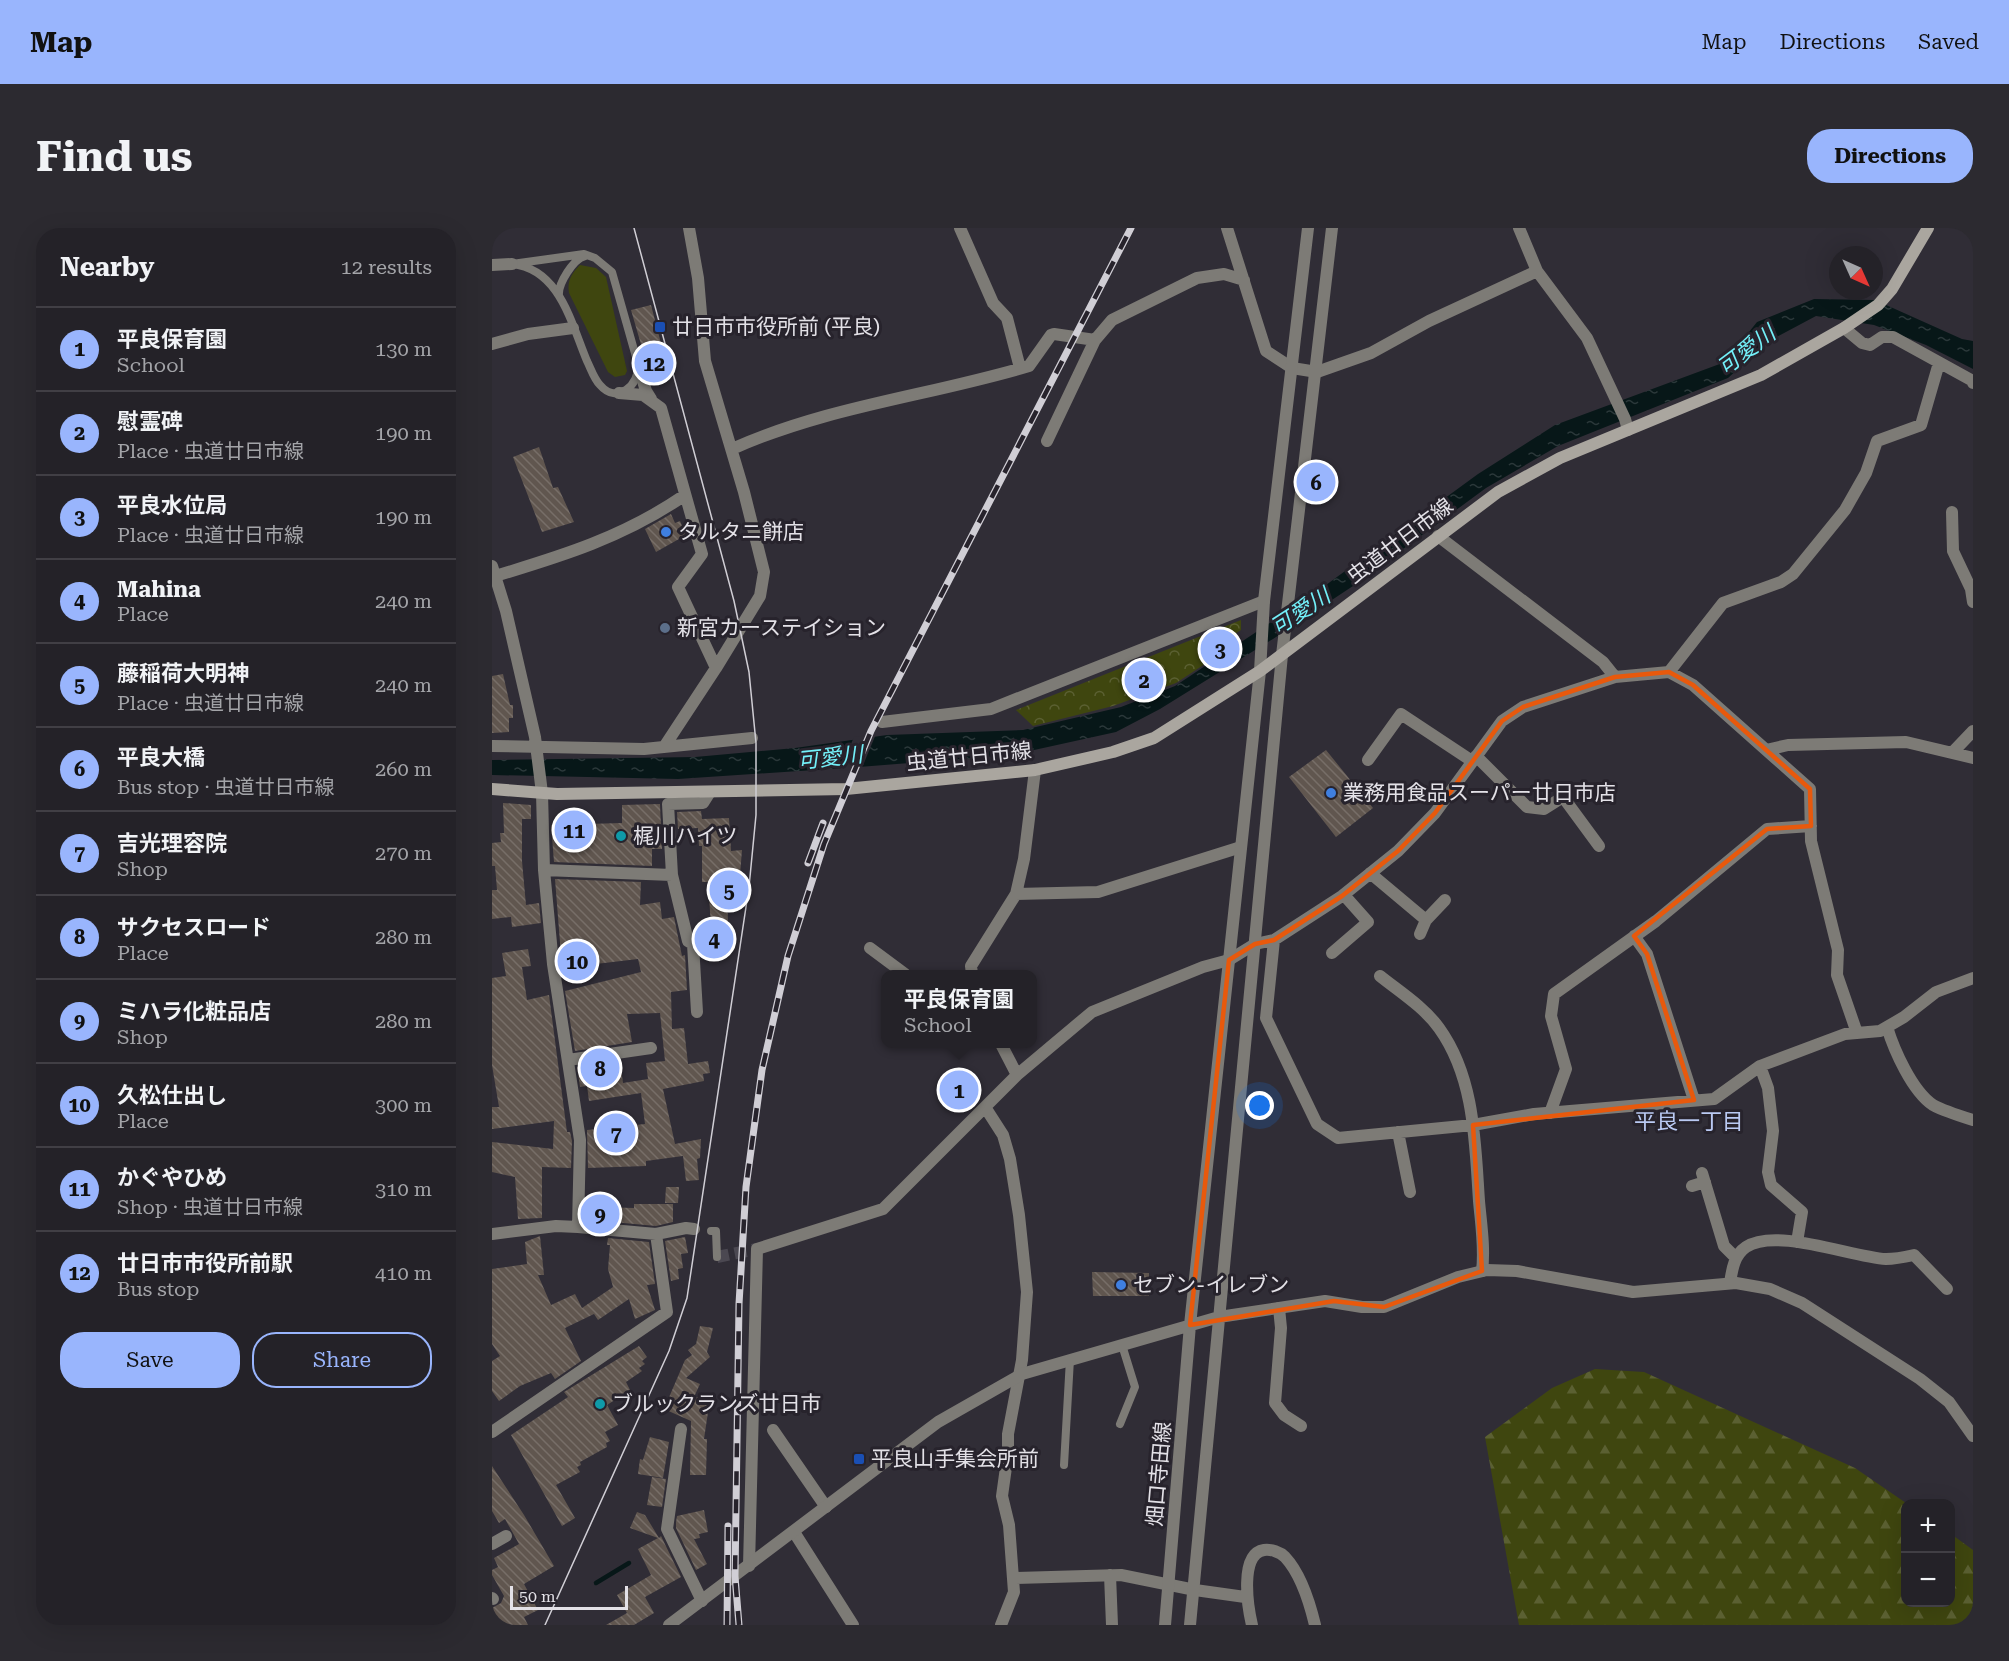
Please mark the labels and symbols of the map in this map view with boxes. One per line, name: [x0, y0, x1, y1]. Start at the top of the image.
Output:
north arrow: [1829, 246, 1883, 300]
place label: 廿日市市役所前 (平良): [672, 315, 880, 339]
water label: 可愛川: [1712, 319, 1782, 380]
marker: 廿日市市役所前 (平良): [653, 320, 667, 334]
pin: 12: [634, 340, 674, 386]
pin: 6: [1296, 460, 1336, 504]
street label: 虫道廿日市線: [1342, 494, 1458, 588]
place label: タルタニ餅店: [678, 520, 804, 544]
marker: タルタニ餅店: [659, 525, 673, 539]
water label: 可愛川: [1266, 582, 1336, 640]
place label: 新宮カーステイション: [677, 616, 886, 640]
marker: 新宮カーステイション: [658, 621, 672, 635]
pin: 3: [1200, 626, 1240, 672]
pin: 2: [1124, 658, 1164, 702]
street label: 虫道廿日市線: [905, 738, 1033, 776]
water label: 可愛川: [796, 741, 866, 773]
place label: 業務用食品スーパー廿日市店: [1343, 781, 1616, 805]
marker: 業務用食品スーパー廿日市店: [1324, 786, 1338, 800]
pin: 11: [554, 808, 593, 852]
place label: 梶川ハイツ: [633, 824, 738, 848]
marker: 梶川ハイツ: [614, 829, 628, 843]
pin: 5: [710, 868, 748, 912]
pin: 4: [694, 916, 734, 962]
pin: 10: [558, 938, 596, 984]
pin: 8: [580, 1046, 620, 1090]
pin: 1: [940, 1068, 978, 1112]
your location: [1245, 1091, 1274, 1120]
district label: 平良一丁目: [1634, 1109, 1744, 1134]
pin: 7: [596, 1110, 636, 1156]
pin: 9: [580, 1192, 620, 1236]
place label: セブン-イレブン: [1133, 1273, 1289, 1297]
marker: セブン-イレブン: [1114, 1278, 1128, 1292]
place label: ブルックランズ廿日市: [612, 1392, 822, 1416]
marker: ブルックランズ廿日市: [593, 1397, 607, 1411]
street label: 畑口寺田線: [1142, 1421, 1176, 1527]
place label: 平良山手集会所前: [871, 1447, 1039, 1471]
marker: 平良山手集会所前: [852, 1452, 866, 1466]
scale bar: [510, 1583, 628, 1610]

